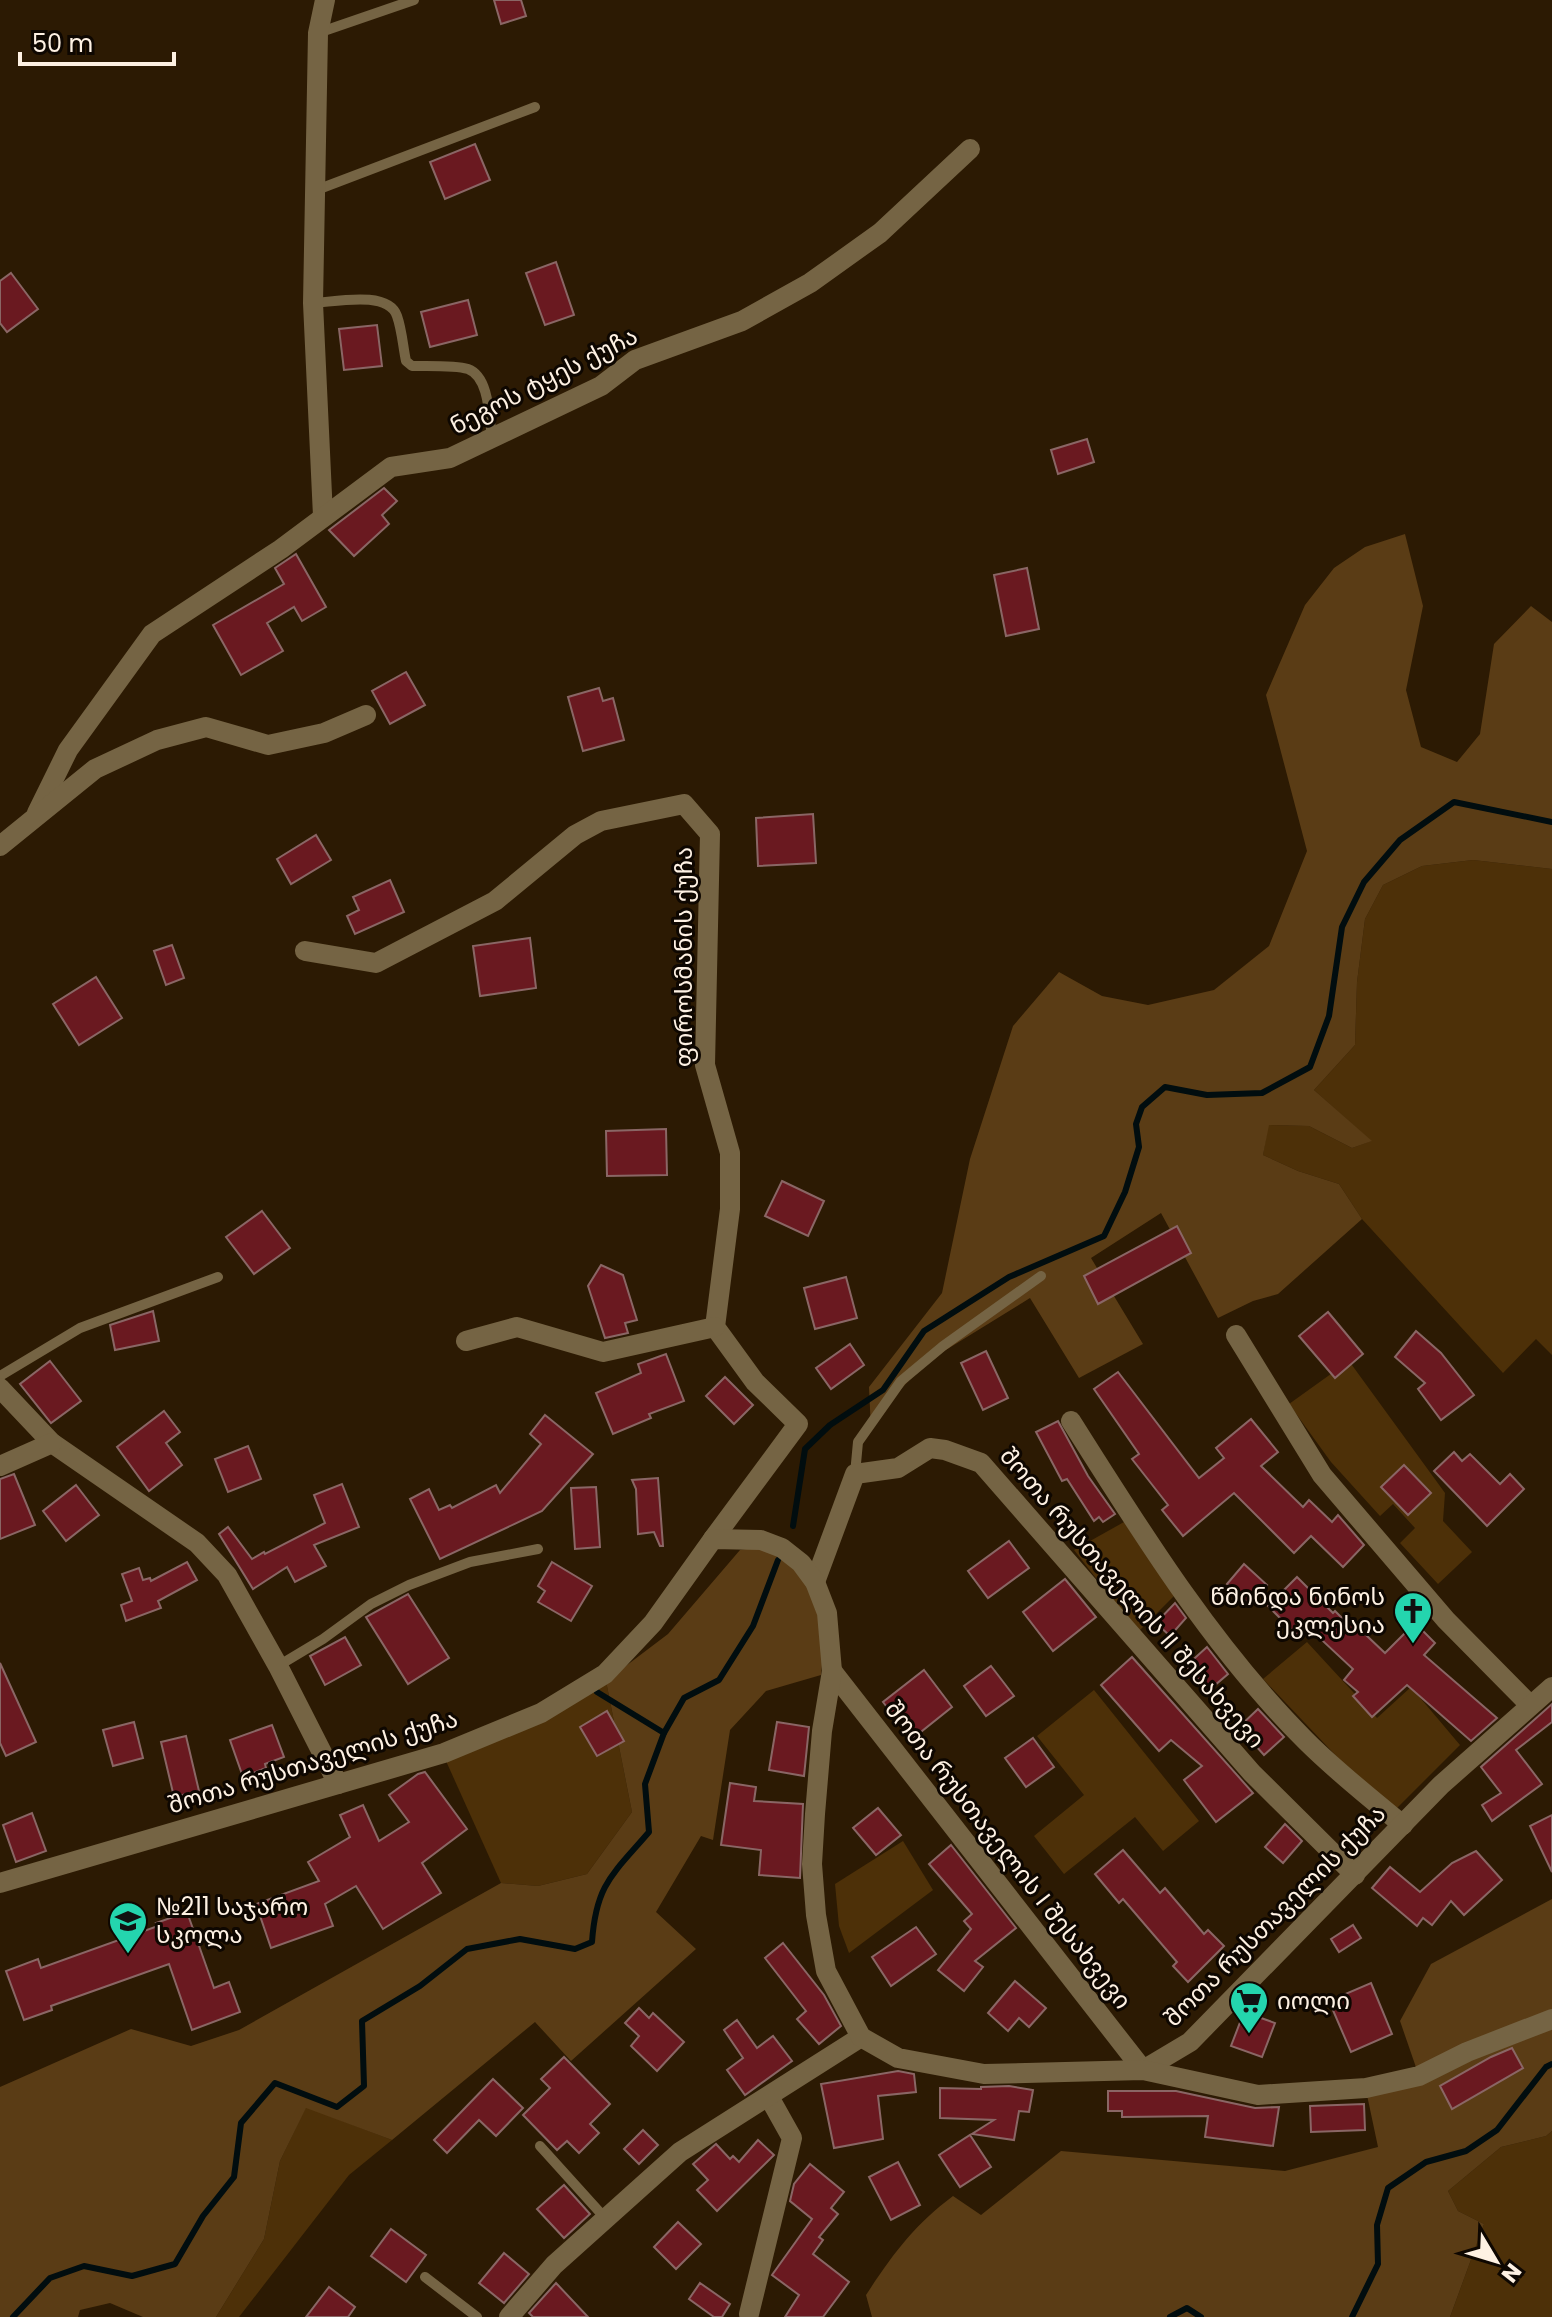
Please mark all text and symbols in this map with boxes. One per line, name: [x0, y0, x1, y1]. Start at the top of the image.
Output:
scale bar: [20, 16, 174, 66]
text: 50 m: [32, 27, 93, 60]
street label: ნეგოს ტყეს ქუჩა: [444, 319, 643, 442]
street label: ფიროსმანის ქუჩა: [667, 847, 700, 1067]
street label: შოთა რუსთაველის II შესახვევი: [992, 1440, 1272, 1755]
place label: წმინდა ნინოს ეკლესია: [1210, 1580, 1385, 1641]
church icon: წმინდა ნინოს ეკლესია: [1392, 1590, 1434, 1645]
street label: შოთა რუსთაველის I შესახვევი: [878, 1694, 1139, 2016]
street label: შოთა რუსთაველის ქუჩა: [164, 1702, 462, 1821]
street label: შოთა რუსთაველის ქუჩა: [1157, 1798, 1393, 2034]
place label: №211 საჯარო სკოლა: [156, 1890, 308, 1951]
school or university icon: №211 საჯარო სკოლა: [107, 1900, 149, 1955]
supermarket icon: იოლი: [1228, 1980, 1270, 2035]
place label: იოლი: [1277, 1984, 1350, 2017]
north arrow: [1456, 2221, 1536, 2301]
text: N: [1494, 2257, 1529, 2289]

